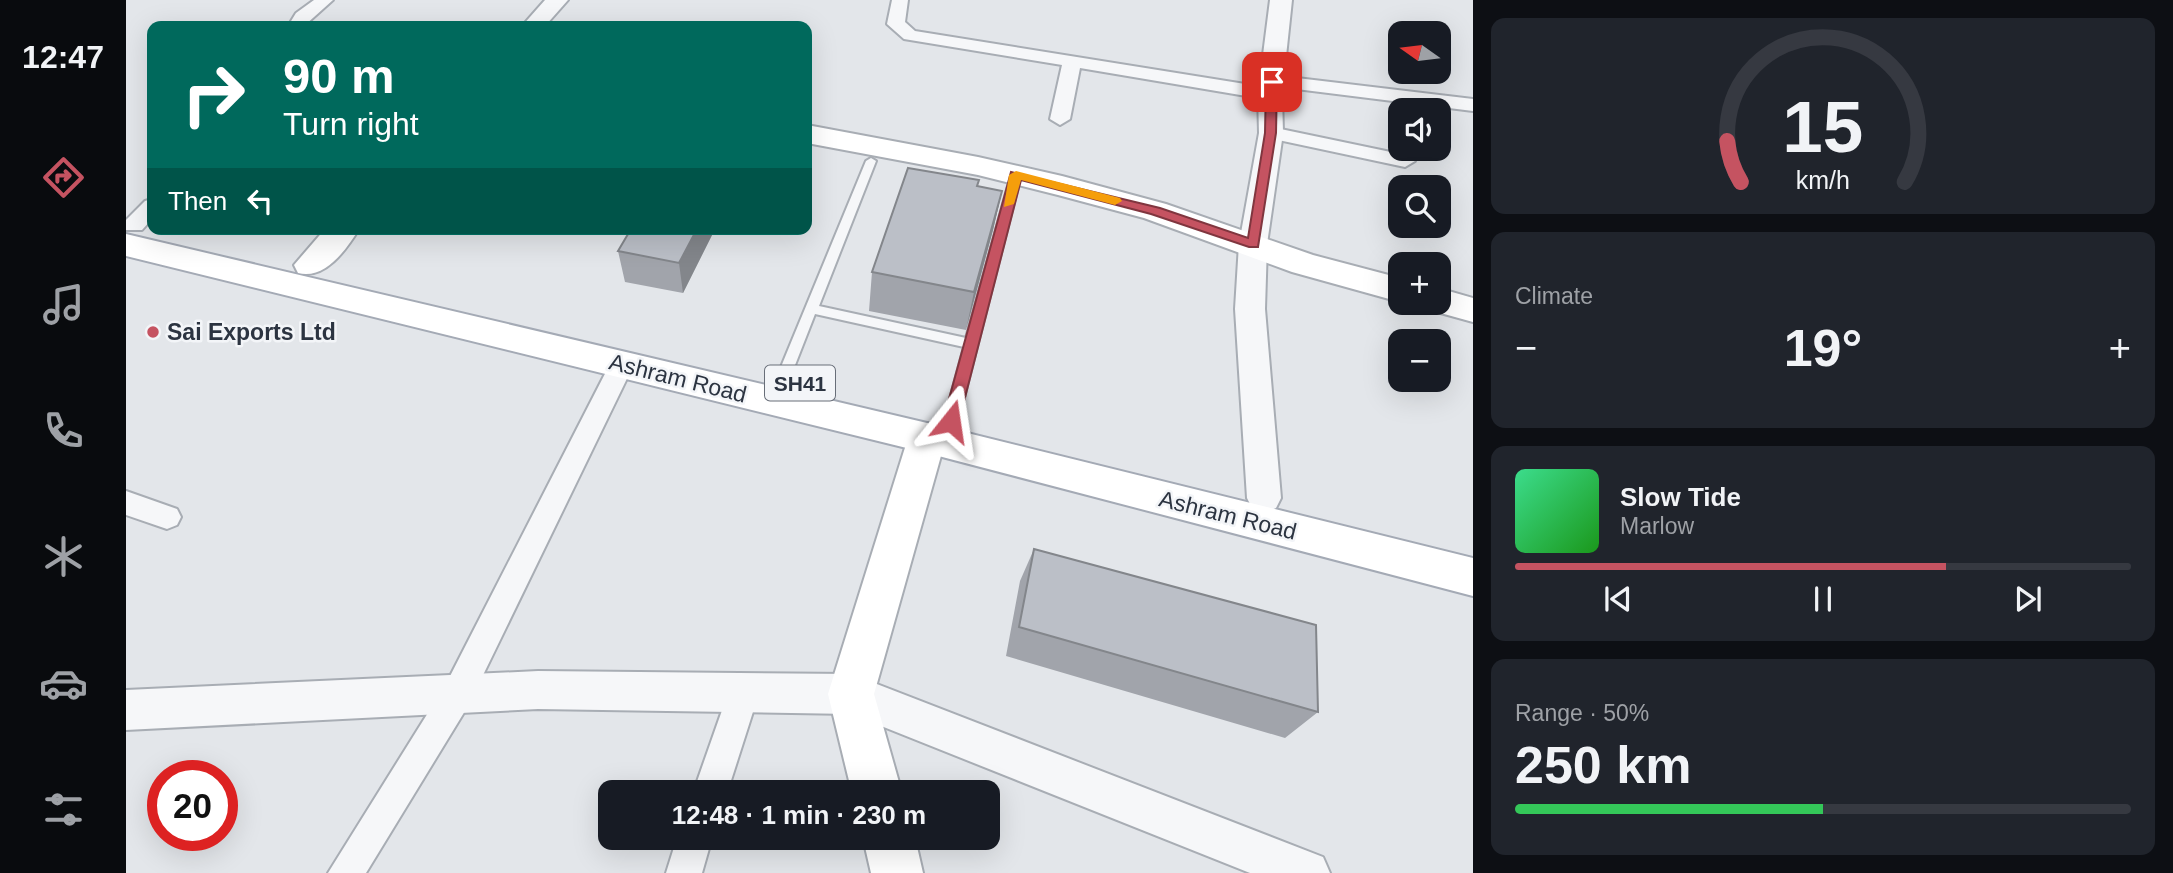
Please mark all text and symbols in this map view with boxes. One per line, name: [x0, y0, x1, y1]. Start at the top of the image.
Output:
north arrow: [1388, 21, 1451, 84]
map controls: [1388, 21, 1451, 392]
text: 12:47: [22, 39, 104, 75]
icon: right: [168, 49, 259, 140]
text: 90 m: [283, 49, 395, 103]
pin: [1242, 52, 1302, 112]
icon: arrive: [1253, 63, 1291, 101]
text: 15: [1783, 86, 1863, 167]
button: sound: [1388, 98, 1451, 161]
text: Turn right: [283, 106, 419, 142]
icon: directions: [39, 153, 88, 202]
text: km/h: [1796, 166, 1850, 194]
button: search: [1388, 175, 1451, 238]
icon: left: [241, 182, 279, 220]
text: Then: [168, 186, 227, 216]
button: +: [1388, 252, 1451, 315]
icon: music: [39, 280, 88, 329]
text: Climate: [1515, 283, 1593, 309]
place label: Sai Exports Ltd: [167, 319, 336, 345]
text: 19°: [1784, 319, 1862, 377]
marker: Sai Exports Ltd: [145, 324, 161, 340]
text: −: [1515, 327, 1537, 369]
text: +: [2109, 327, 2131, 369]
button: −: [1388, 329, 1451, 392]
street label: Ashram Road: [607, 348, 749, 408]
road number: SH41: [765, 366, 835, 400]
position arrow: [914, 384, 988, 458]
icon: phone: [39, 406, 88, 455]
text: Slow Tide: [1620, 482, 1741, 512]
street label: Ashram Road: [1157, 485, 1299, 545]
text: Marlow: [1620, 513, 1694, 539]
icon: climate: [39, 532, 88, 581]
icon: previous: [1599, 580, 1637, 618]
icon: pause: [1804, 580, 1842, 618]
icon: next: [2009, 580, 2047, 618]
icon: car: [39, 659, 88, 708]
text: Range · 50%: [1515, 700, 1649, 726]
text: 250 km: [1515, 736, 1691, 794]
speed limit sign: 20: [147, 760, 238, 851]
icon: filters: [39, 785, 88, 834]
text: 12:48 · 1 min · 230 m: [672, 800, 926, 830]

